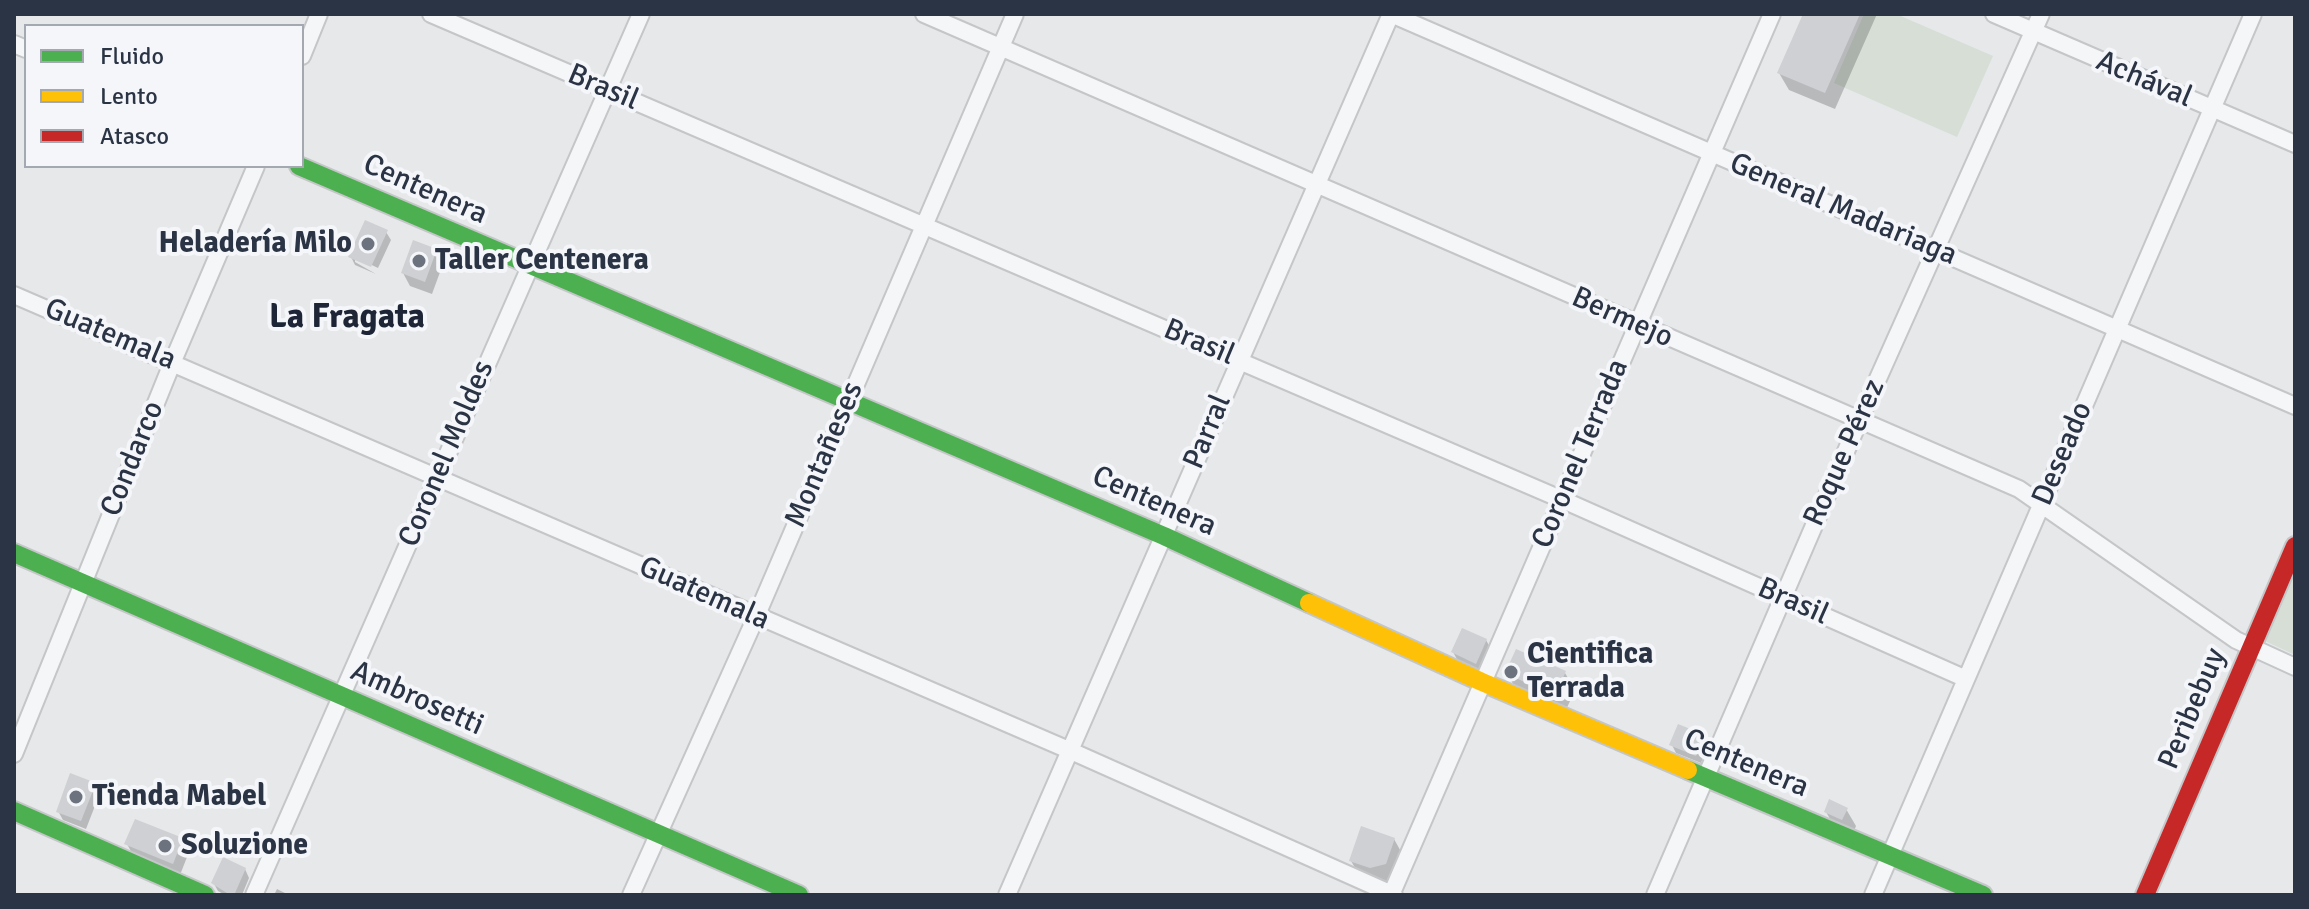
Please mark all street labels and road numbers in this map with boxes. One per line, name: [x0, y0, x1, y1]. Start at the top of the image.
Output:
street label: Achával: [2091, 44, 2197, 116]
street label: Brasil: [562, 57, 644, 119]
street label: General Madariaga: [1724, 146, 1962, 274]
street label: Centenera: [357, 147, 493, 233]
street label: Bermejo: [1566, 280, 1678, 356]
street label: Guatemala: [39, 291, 181, 379]
street label: Brasil: [1158, 312, 1240, 374]
street label: Coronel Terrada: [1525, 354, 1637, 554]
street label: Coronel Moldes: [392, 355, 502, 553]
street label: Roque Pérez: [1797, 374, 1893, 532]
street label: Montañeses: [778, 377, 872, 533]
street label: Parral: [1176, 389, 1240, 475]
street label: Condarco: [94, 396, 172, 522]
street label: Deseado: [2025, 397, 2101, 511]
street label: Centenera: [1086, 459, 1222, 545]
street label: Guatemala: [633, 549, 775, 639]
street label: Brasil: [1752, 571, 1834, 633]
street label: Peribebuy: [2151, 643, 2235, 775]
street label: Ambrosetti: [345, 654, 489, 744]
street label: Centenera: [1678, 722, 1814, 806]

